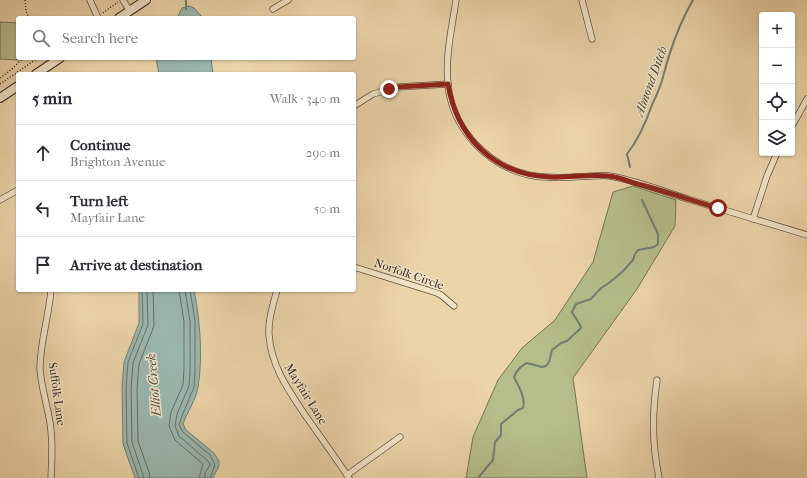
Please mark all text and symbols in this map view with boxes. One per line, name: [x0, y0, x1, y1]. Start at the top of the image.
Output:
map controls: [759, 12, 795, 156]
button: +: [759, 12, 795, 48]
search box: [16, 16, 356, 60]
icon: search: [30, 27, 52, 49]
text: Search here: [62, 29, 138, 47]
water label: Almond Ditch: [630, 44, 670, 120]
button: −: [759, 48, 795, 84]
route end: [380, 80, 398, 98]
button: locate: [759, 84, 795, 120]
text: 5 min: [32, 88, 72, 108]
text: Walk · 340 m: [270, 91, 340, 106]
button: layers: [759, 120, 795, 156]
text: Continue: [70, 136, 130, 154]
icon: ahead: [32, 142, 54, 164]
text: 290 m: [306, 145, 340, 160]
text: Brighton Avenue: [70, 154, 165, 169]
text: Turn left: [70, 192, 128, 210]
icon: left: [32, 198, 54, 220]
route start: [709, 199, 727, 217]
text: 50 m: [314, 201, 340, 216]
text: Mayfair Lane: [70, 210, 145, 225]
icon: arrive: [32, 254, 54, 276]
text: Arrive at destination: [70, 256, 202, 274]
street label: Norfolk Circle: [372, 256, 446, 292]
water label: Elliot Creek: [143, 353, 164, 418]
street label: Suffolk Lane: [46, 361, 68, 427]
street label: Mayfair Lane: [282, 361, 330, 427]

